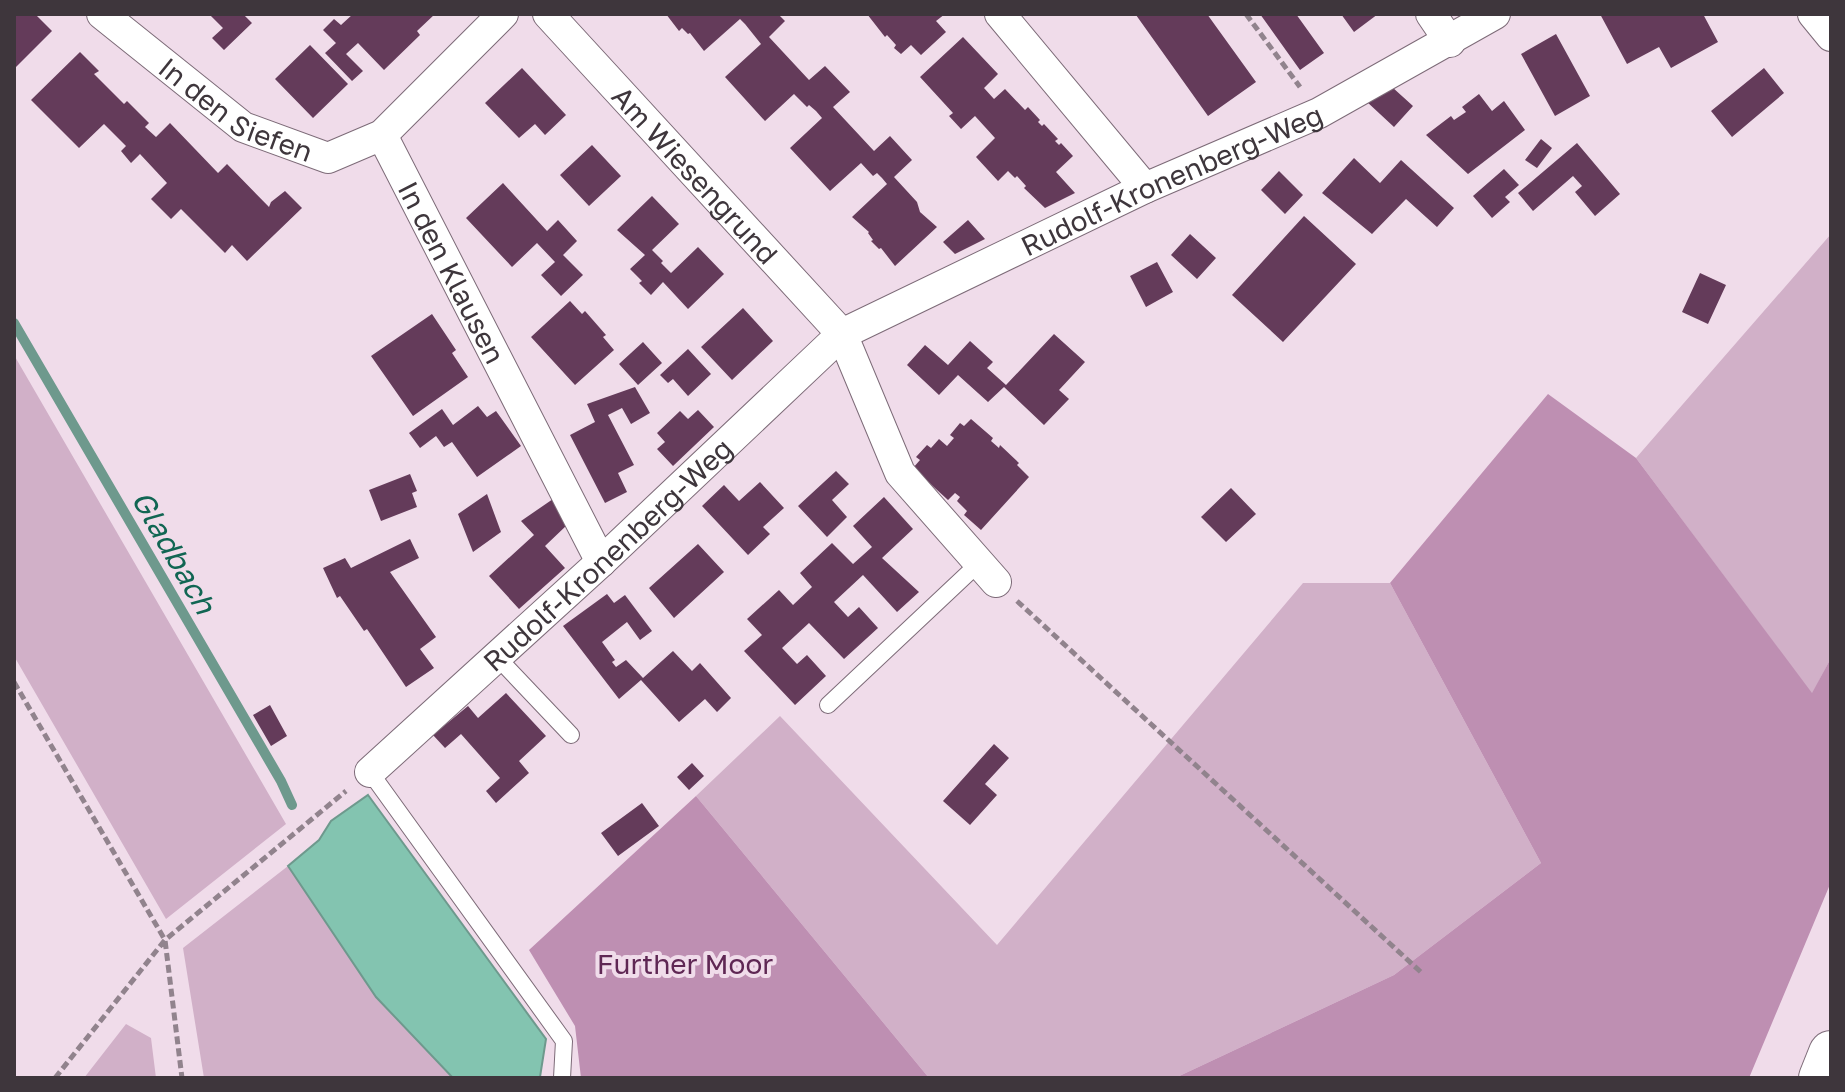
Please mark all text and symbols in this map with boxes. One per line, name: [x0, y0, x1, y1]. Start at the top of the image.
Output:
street label: In den Siefen: [153, 50, 317, 168]
street label: Am Wiesengrund: [606, 79, 785, 270]
street label: Rudolf-Kronenberg-Weg: [1015, 97, 1327, 262]
street label: In den Klausen: [392, 176, 513, 368]
street label: Rudolf-Kronenberg-Weg: [476, 431, 738, 678]
water label: Gladbach: [124, 484, 224, 621]
park label: Further Moor: [597, 947, 773, 980]

